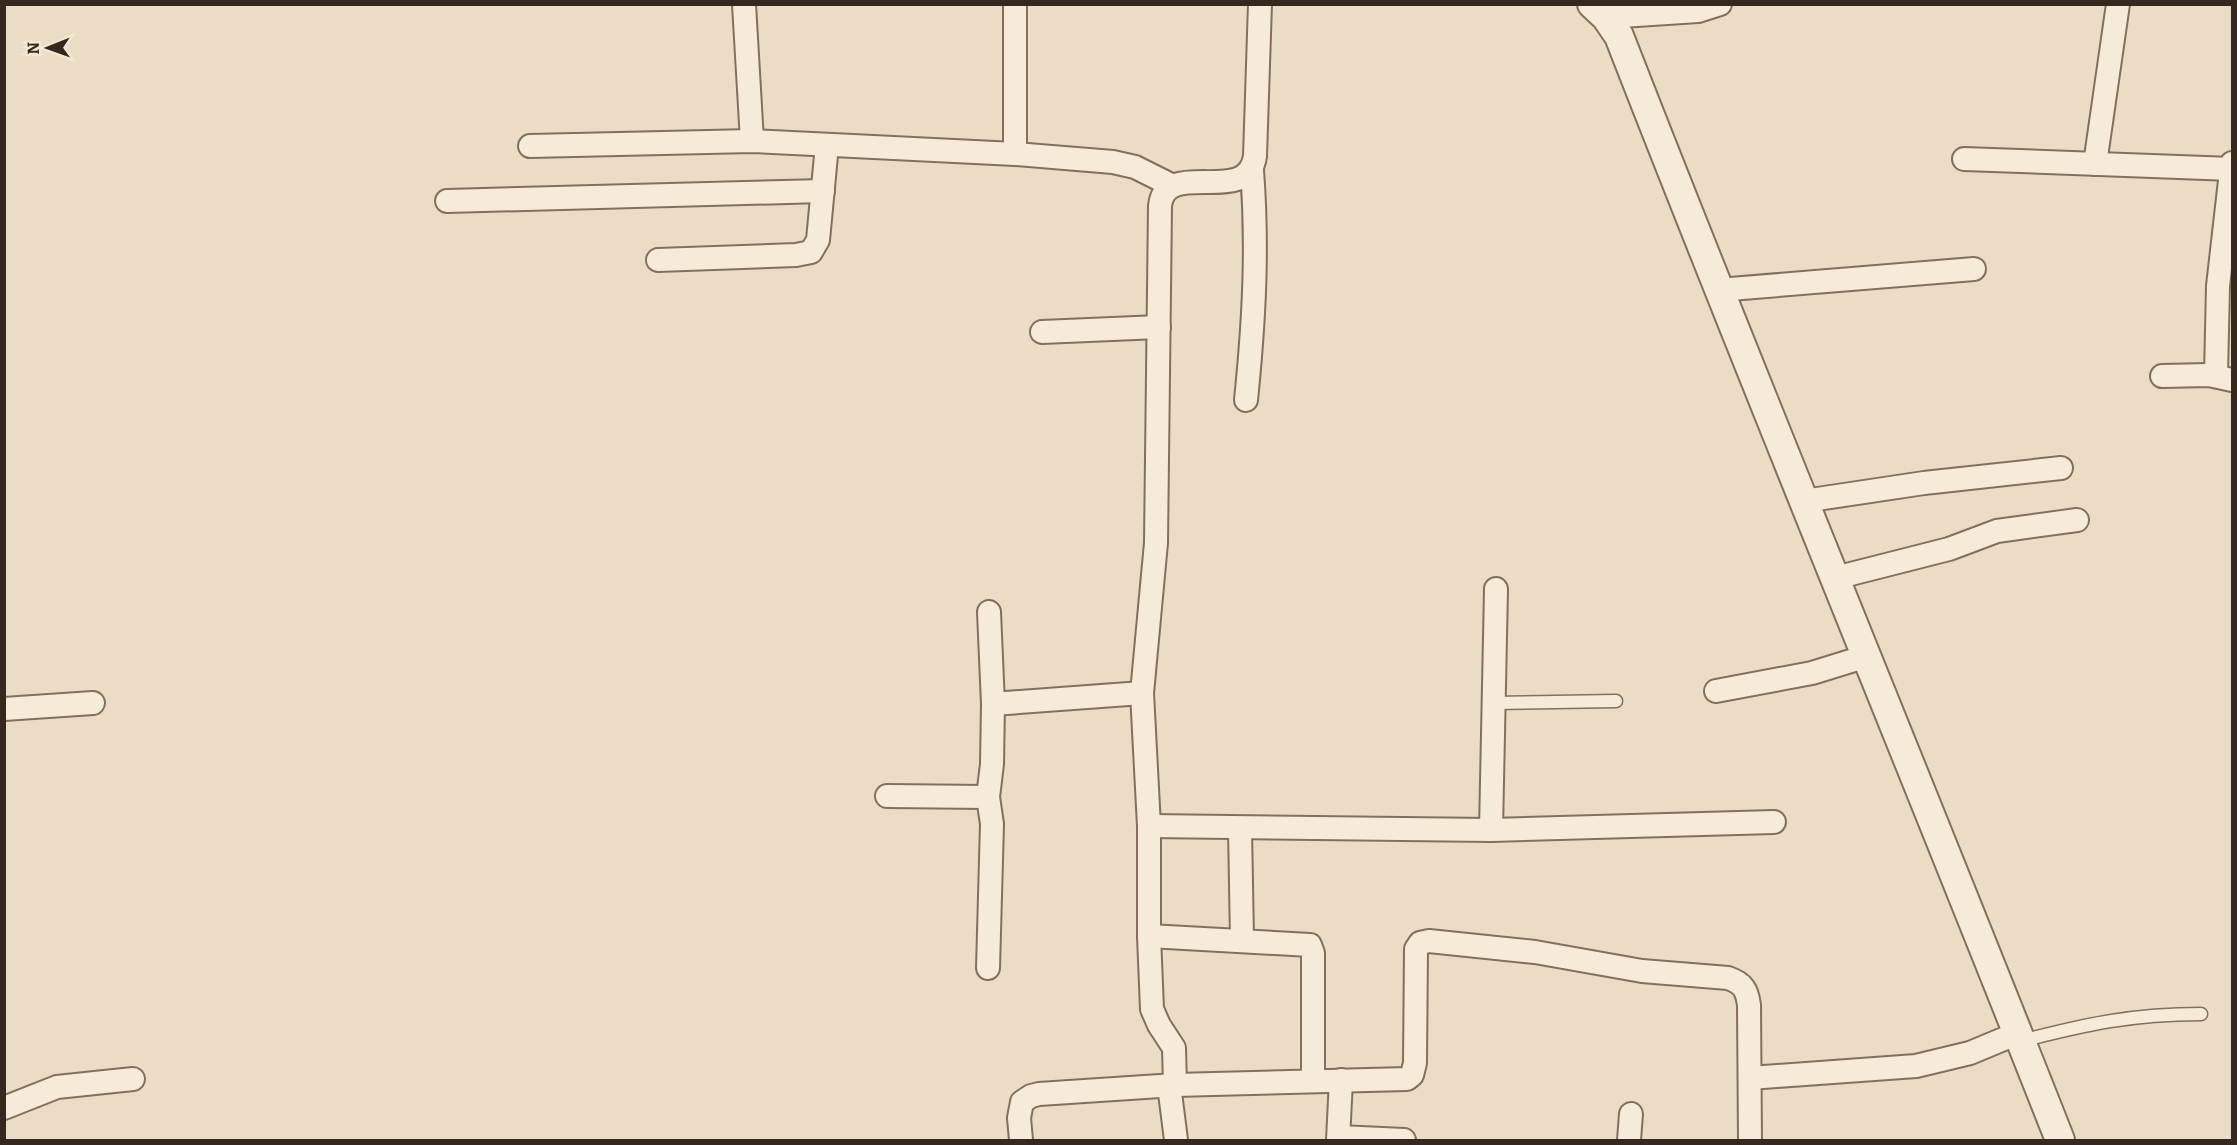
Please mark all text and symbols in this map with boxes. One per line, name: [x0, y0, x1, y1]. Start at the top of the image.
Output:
north arrow: [18, 18, 78, 78]
text: N: [24, 42, 43, 55]

